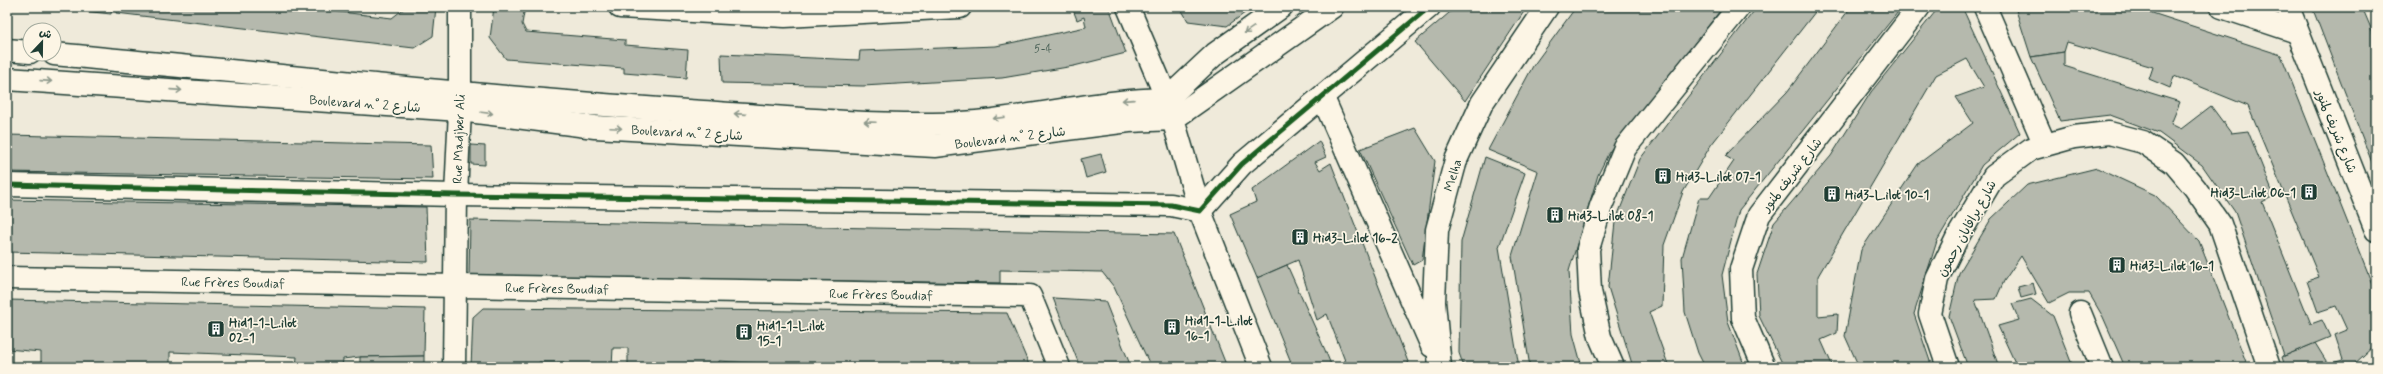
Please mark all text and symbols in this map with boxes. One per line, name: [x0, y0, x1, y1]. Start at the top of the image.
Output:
north arrow: [22, 22, 62, 62]
text: ش: [37, 25, 54, 42]
one-way arrow: [1244, 26, 1255, 34]
house number: 5-4: [1034, 42, 1053, 56]
one-way arrow: [39, 78, 52, 85]
street label: شارع شريف لمنور: [2311, 86, 2360, 176]
one-way arrow: [169, 87, 182, 94]
street label: Boulevard n° شارع 2: [309, 92, 421, 117]
street label: Rue Madjber Ali: [449, 93, 470, 184]
one-way arrow: [1122, 97, 1135, 104]
one-way arrow: [480, 109, 493, 117]
one-way arrow: [734, 111, 747, 118]
one-way arrow: [993, 114, 1006, 122]
one-way arrow: [864, 118, 877, 126]
street label: Boulevard n° شارع 2: [631, 122, 743, 145]
street label: Boulevard n° شارع 2: [954, 123, 1067, 154]
one-way arrow: [609, 125, 622, 132]
street label: شارع شريف لمنور: [1757, 135, 1826, 216]
street label: Melha: [1440, 157, 1466, 194]
building icon: Hid3-L.ilot 07-1: [1653, 166, 1673, 186]
place label: Hid3-L.ilot 07-1: [1676, 169, 1761, 186]
street label: شارع برافابان رحمون: [1934, 177, 2001, 280]
building icon: Hid3-L.ilot 06-1: [2299, 182, 2319, 202]
building icon: Hid3-L.ilot 10-1: [1822, 184, 1842, 204]
place label: Hid3-L.ilot 06-1: [2210, 185, 2296, 202]
place label: Hid3-L.ilot 10-1: [1845, 187, 1930, 204]
building icon: Hid3-L.ilot 08-1: [1545, 205, 1565, 225]
place label: Hid3-L.ilot 08-1: [1568, 208, 1654, 225]
building icon: Hid3-L.ilot 16-2: [1290, 227, 1310, 247]
place label: Hid3-L.ilot 16-2: [1313, 230, 1398, 247]
building icon: Hid3-L.ilot 16-1: [2107, 255, 2127, 275]
place label: Hid3-L.ilot 16-1: [2130, 258, 2214, 275]
street label: Rue Frères Boudiaf: [181, 274, 285, 293]
street label: Rue Frères Boudiaf: [505, 280, 609, 299]
street label: Rue Frères Boudiaf: [829, 286, 933, 305]
place label: Hid1-1-L.ilot 16-1: [1185, 313, 1253, 345]
place label: Hid1-1-L.ilot 02-1: [229, 315, 297, 347]
building icon: Hid1-1-L.ilot 16-1: [1162, 317, 1182, 337]
place label: Hid1-1-L.ilot 15-1: [757, 318, 825, 350]
building icon: Hid1-1-L.ilot 02-1: [206, 319, 226, 339]
building icon: Hid1-1-L.ilot 15-1: [734, 322, 754, 342]

